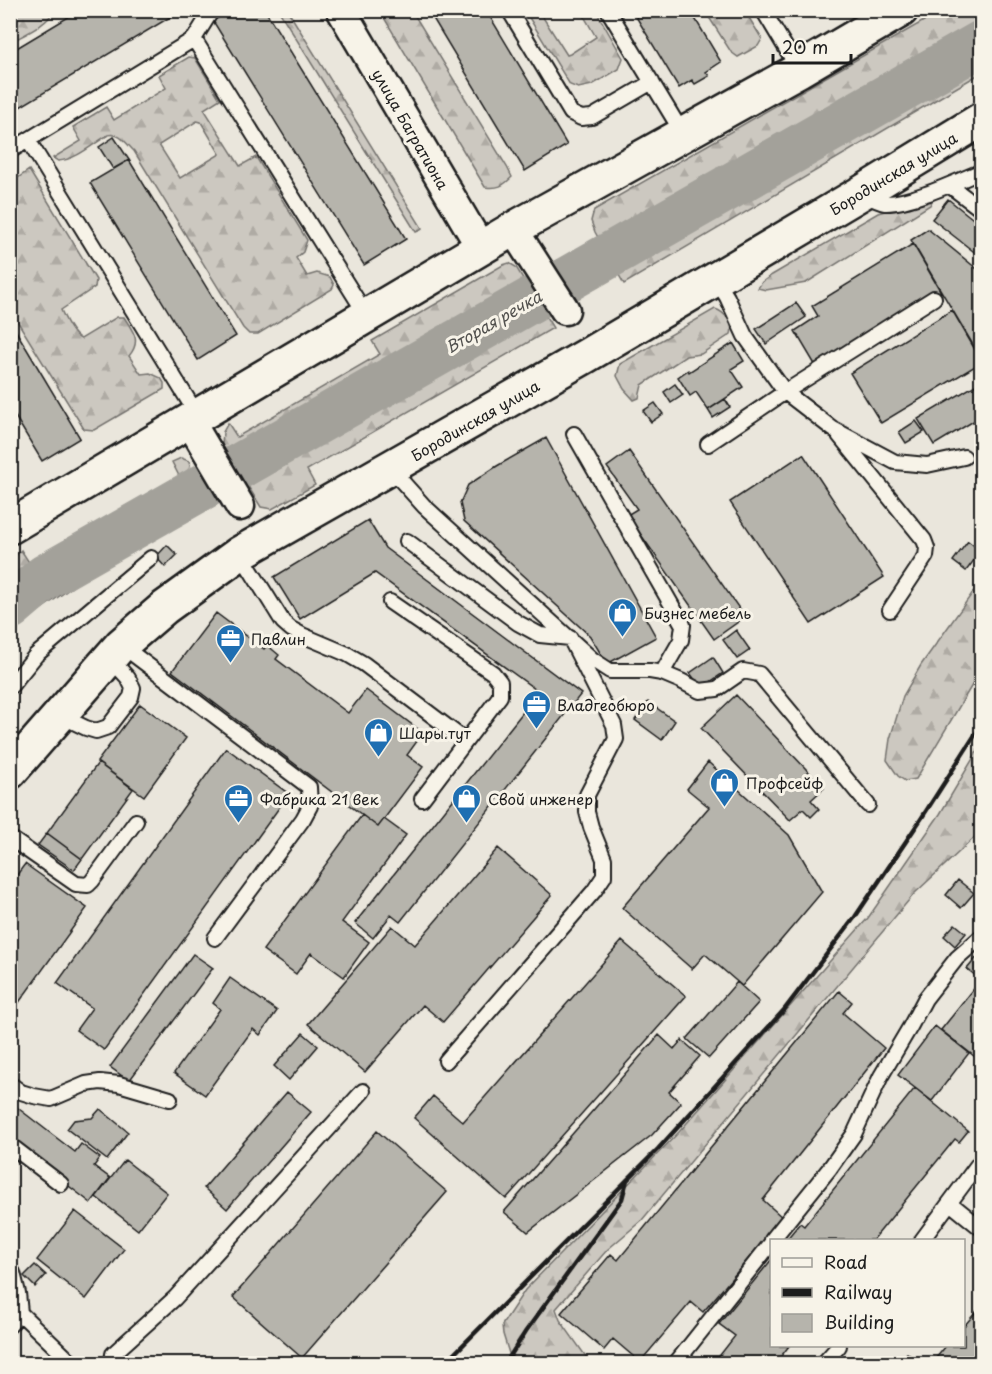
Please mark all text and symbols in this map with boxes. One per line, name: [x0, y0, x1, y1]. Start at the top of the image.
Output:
scale bar: [773, 27, 851, 65]
text: 20 m: [782, 33, 828, 60]
street label: улица Багратиона: [367, 64, 455, 194]
street label: Бородинская улица: [825, 126, 962, 220]
water label: Вторая речка: [440, 283, 546, 358]
street label: Бородинская улица: [406, 374, 544, 466]
shop icon: Бизнес мебель: [607, 596, 639, 638]
place label: Бизнес мебель: [644, 601, 752, 624]
office icon: Павлин: [214, 622, 246, 664]
place label: Павлин: [251, 627, 306, 650]
office icon: Владгеобюро: [520, 688, 552, 730]
place label: Владгеобюро: [557, 693, 655, 716]
shop icon: Шары.тут: [362, 716, 394, 758]
place label: Шары.тут: [399, 721, 472, 744]
shop icon: Профсейф: [709, 766, 741, 808]
place label: Профсейф: [746, 771, 824, 794]
office icon: Фабрика 21 век: [223, 782, 255, 824]
shop icon: Свой инженер: [451, 782, 483, 824]
place label: Фабрика 21 век: [260, 787, 379, 810]
place label: Свой инженер: [488, 787, 593, 810]
legend: [770, 1239, 965, 1347]
text: Road: [824, 1248, 868, 1275]
text: Railway: [824, 1278, 892, 1305]
text: Building: [824, 1308, 894, 1335]

